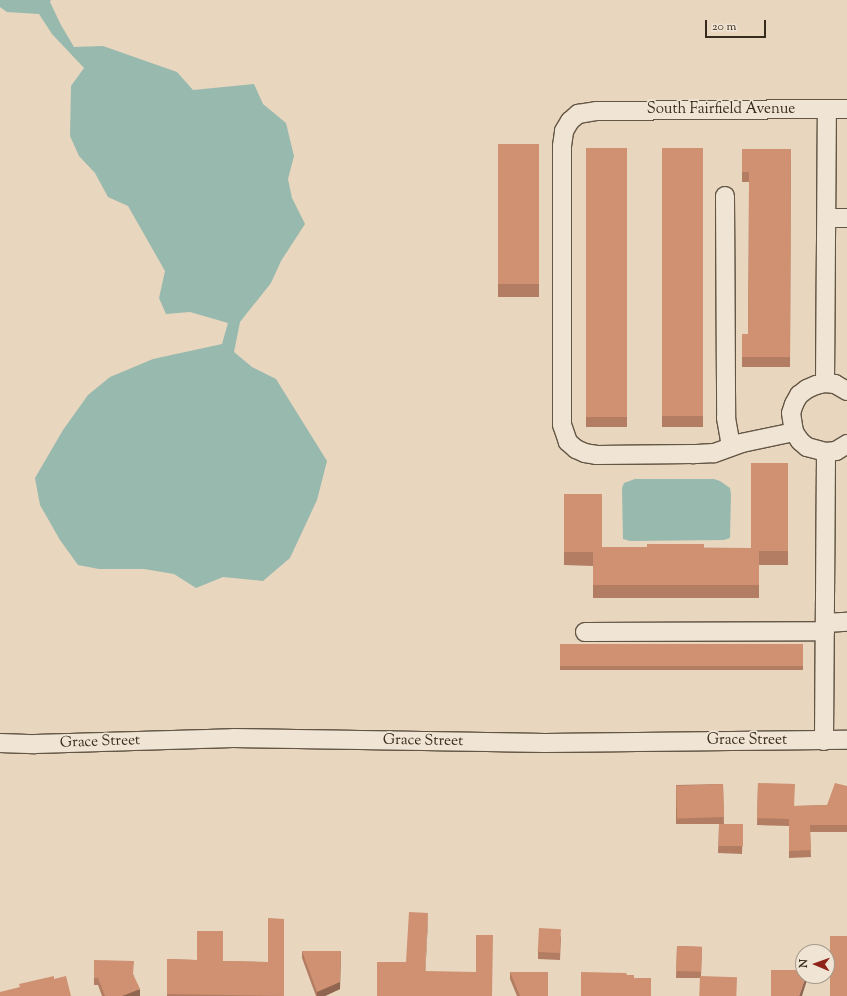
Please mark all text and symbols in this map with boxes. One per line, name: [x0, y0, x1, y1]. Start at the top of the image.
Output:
scale bar: [707, 12, 768, 38]
text: 20 m: [712, 18, 736, 36]
street label: South Fairfield Avenue: [647, 101, 795, 119]
street label: Grace Street: [383, 731, 463, 751]
street label: Grace Street: [60, 732, 140, 752]
street label: Grace Street: [707, 732, 787, 750]
north arrow: [795, 944, 835, 984]
text: N: [796, 959, 812, 968]

